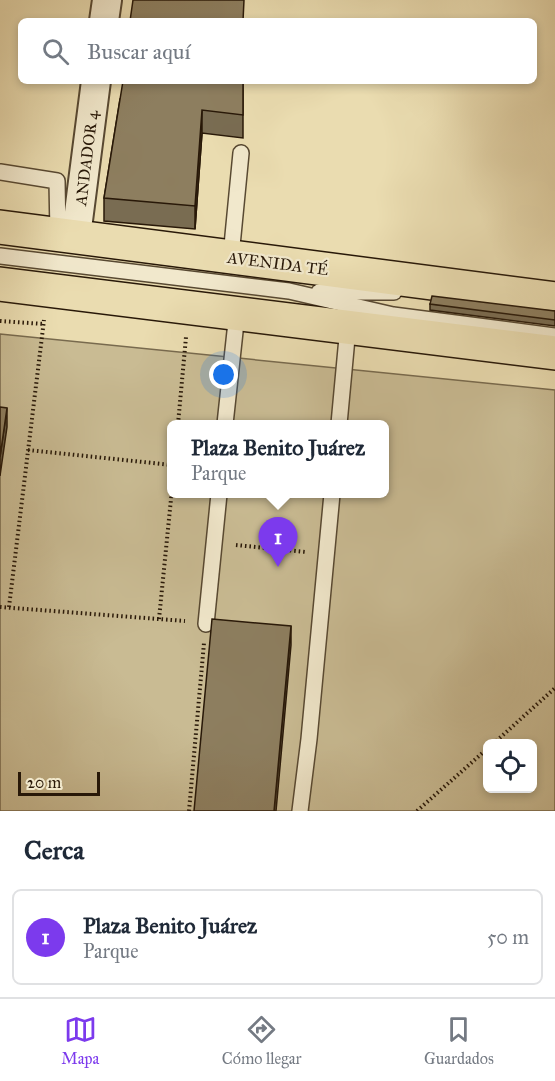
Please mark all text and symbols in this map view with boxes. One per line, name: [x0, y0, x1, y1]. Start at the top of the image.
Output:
search box: [18, 18, 537, 84]
icon: search: [39, 35, 72, 68]
text: Buscar aquí: [87, 38, 190, 65]
street label: ANDADOR 4: [71, 108, 102, 208]
street label: AVENIDA TÉ: [225, 246, 330, 279]
your location: [209, 360, 238, 389]
popup: [167, 420, 389, 498]
text: Plaza Benito Juárez: [191, 434, 365, 461]
text: Parque: [191, 461, 246, 485]
pin: 1: [258, 518, 298, 567]
map controls: [483, 739, 537, 793]
button: locate: [483, 739, 537, 793]
scale bar: [18, 769, 100, 796]
text: 20 m: [27, 773, 61, 792]
text: Cerca: [24, 834, 84, 866]
text: Plaza Benito Juárez: [83, 912, 257, 939]
text: 1: [42, 925, 49, 949]
text: 50 m: [487, 925, 529, 949]
text: Parque: [83, 939, 139, 963]
tab: Mapa: [61, 1013, 99, 1068]
tab: Cómo llegar: [222, 1013, 301, 1068]
tab: Guardados: [424, 1013, 494, 1068]

